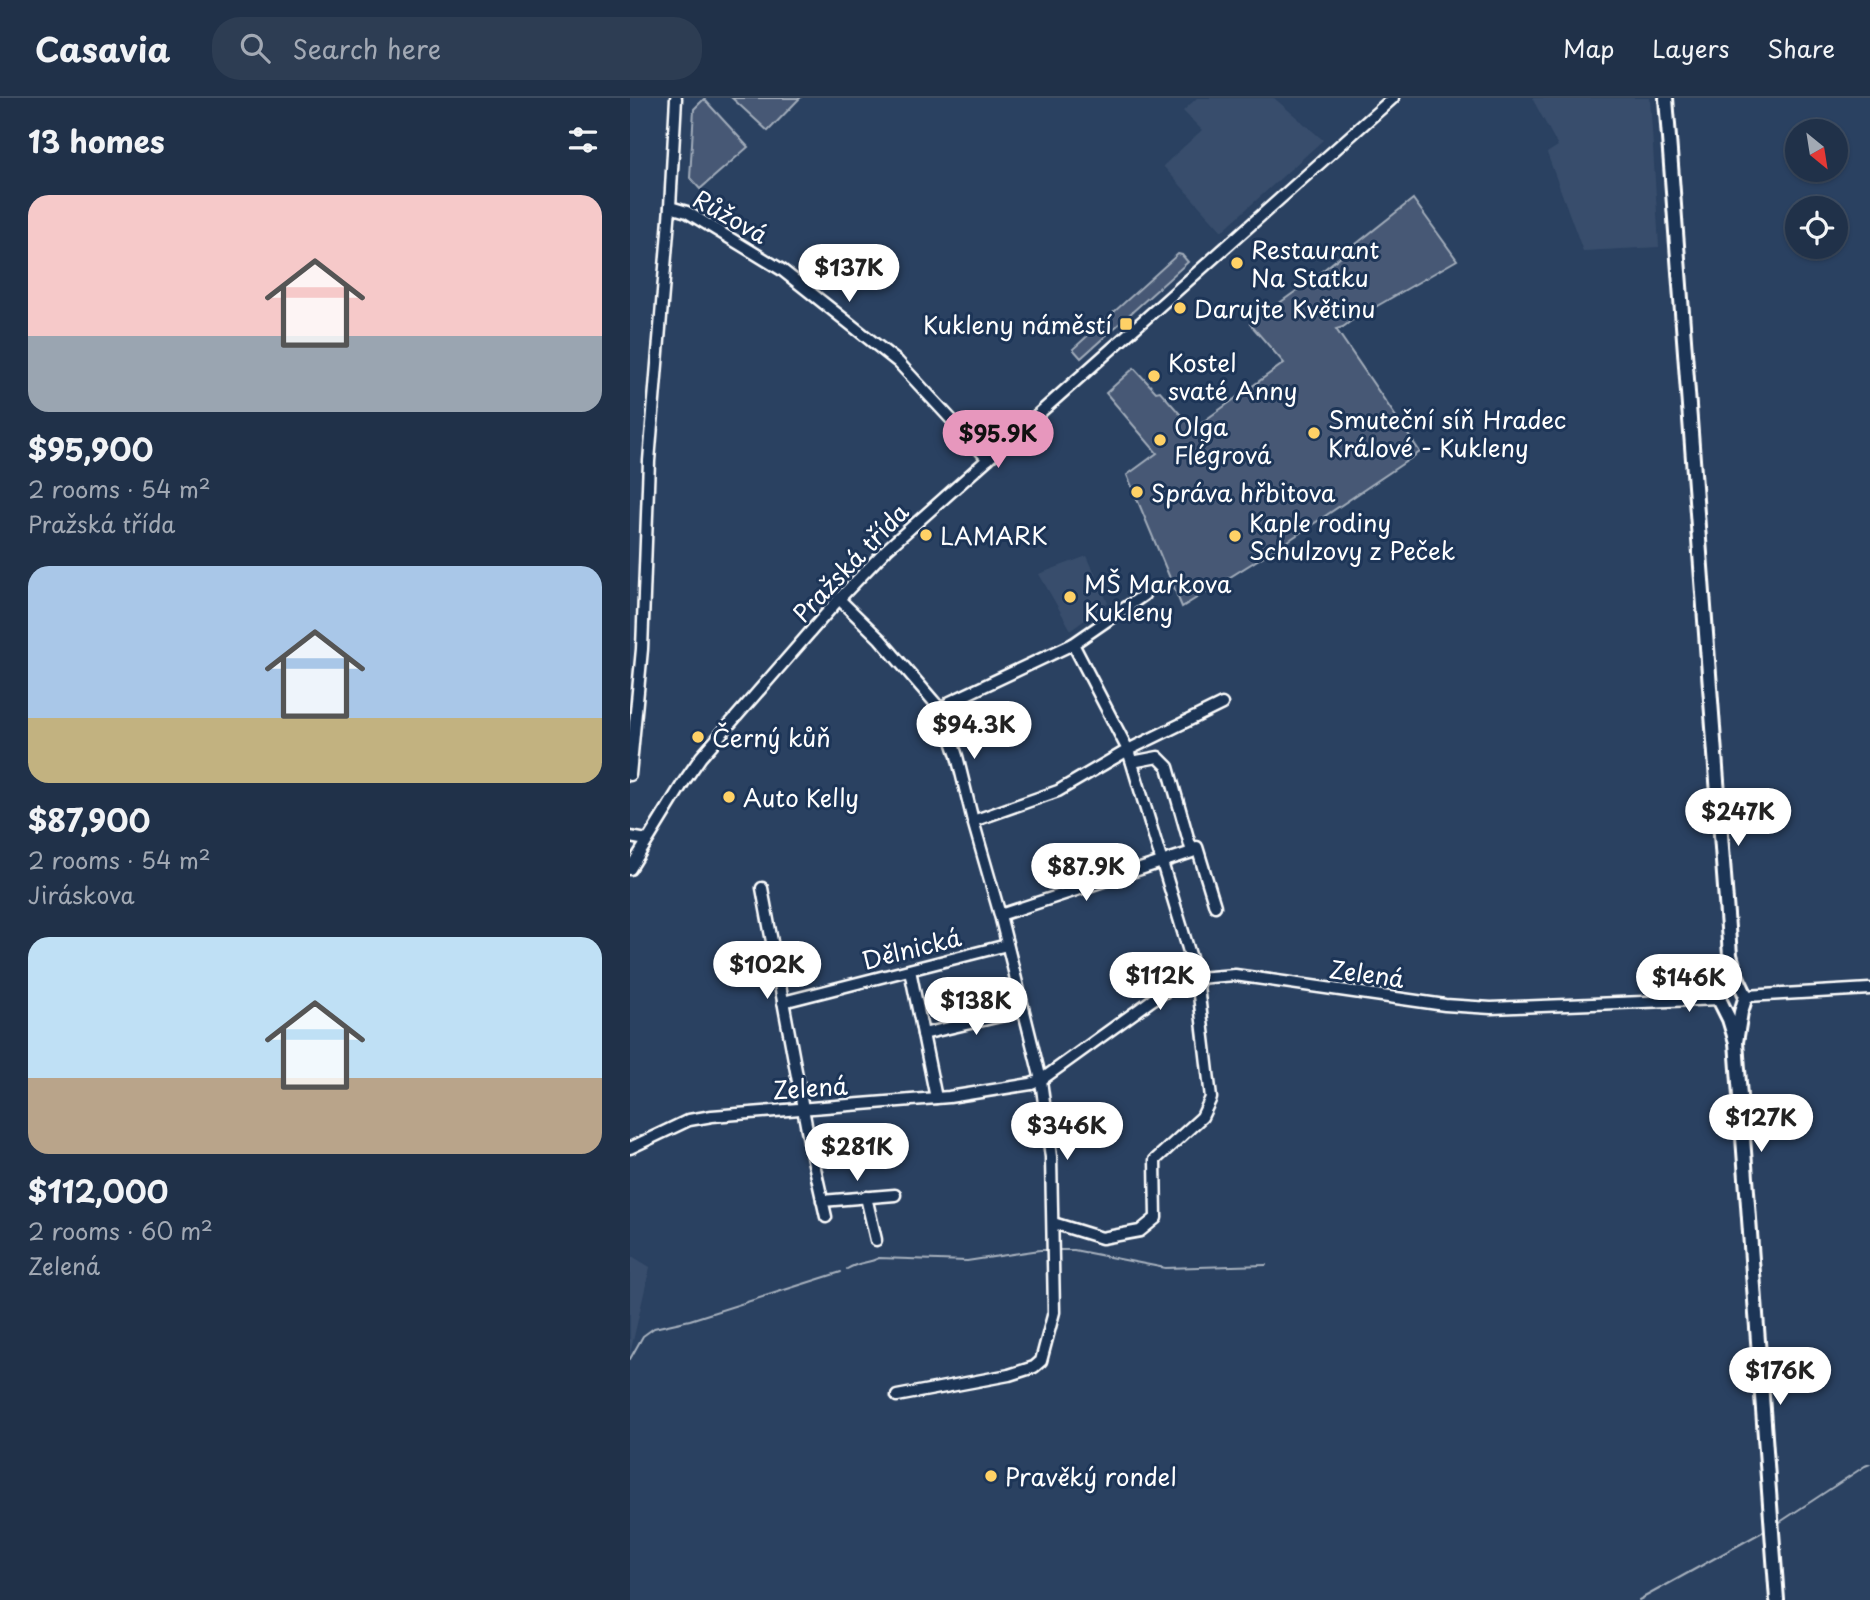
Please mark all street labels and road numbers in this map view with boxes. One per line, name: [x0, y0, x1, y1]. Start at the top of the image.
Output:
street label: Růžová: [687, 180, 775, 252]
street label: Pražská třída: [784, 494, 917, 630]
street label: Dělnická: [857, 918, 965, 978]
street label: Zelená: [1327, 950, 1407, 996]
street label: Zelená: [771, 1066, 849, 1108]

